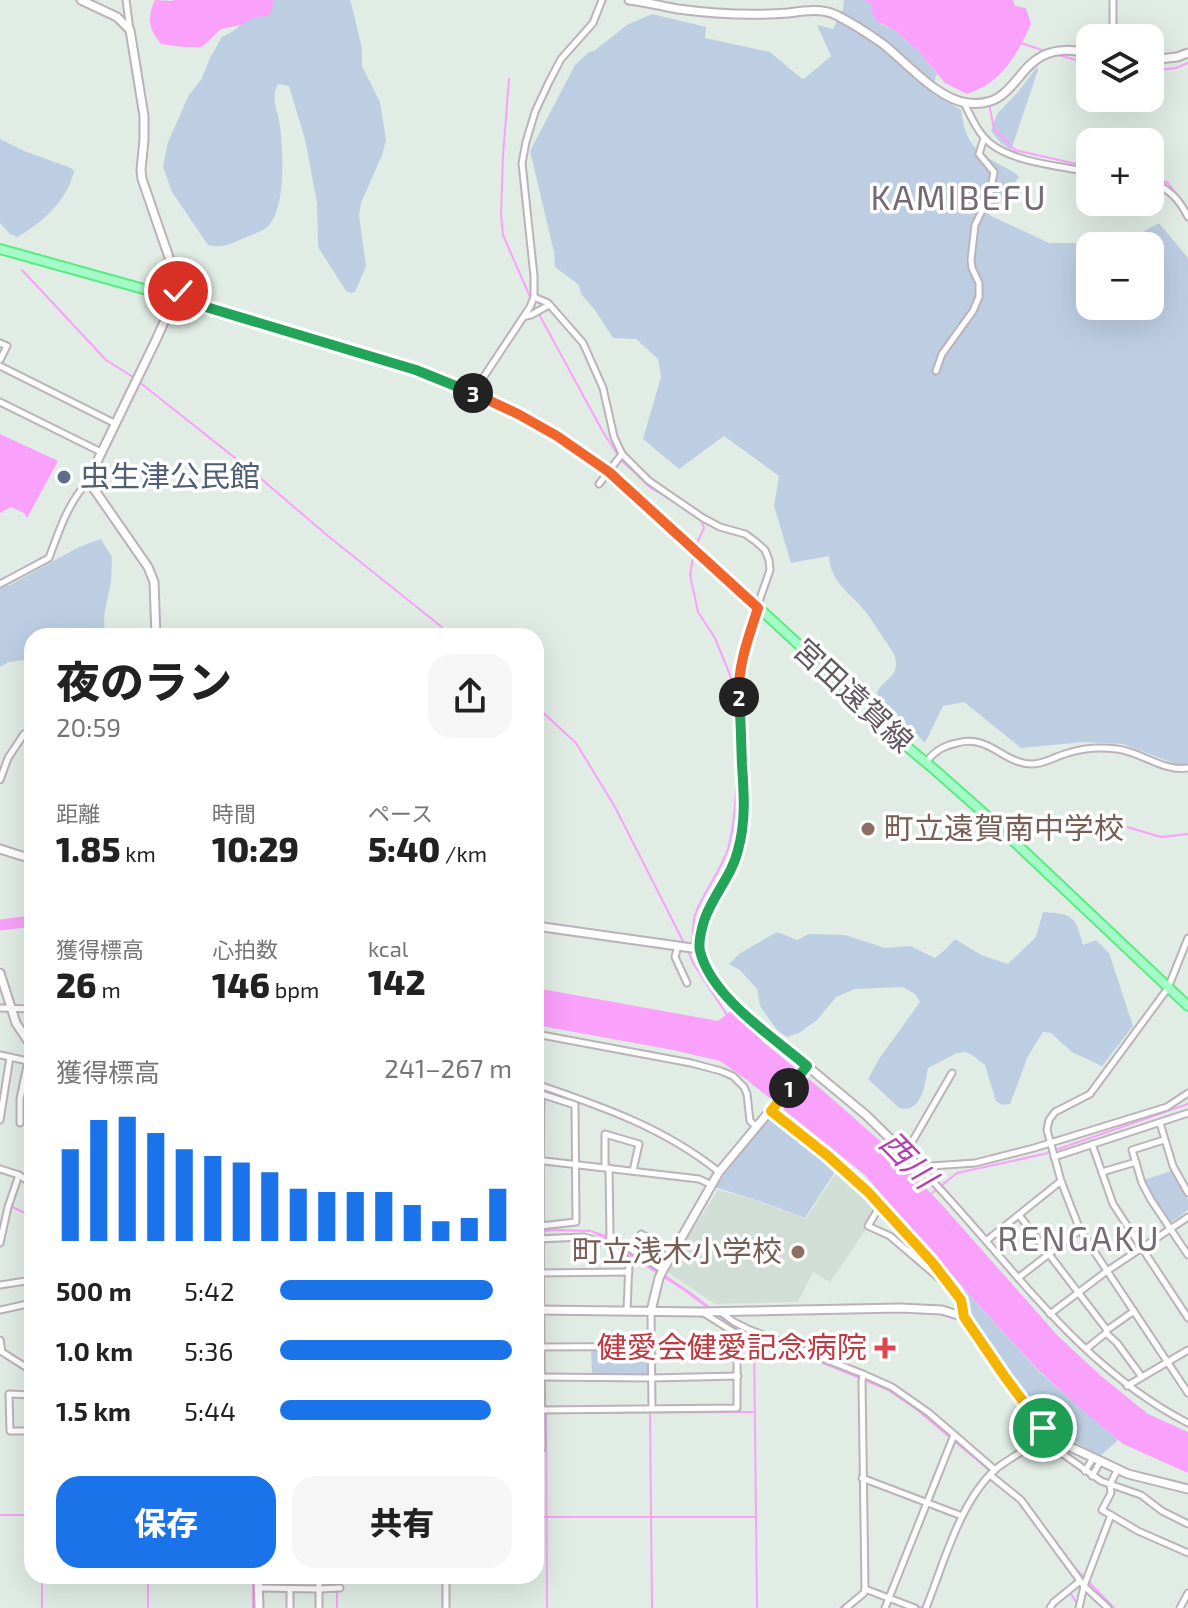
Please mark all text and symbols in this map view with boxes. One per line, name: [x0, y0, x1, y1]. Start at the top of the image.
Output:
map controls: [1076, 24, 1164, 320]
button: layers: [1076, 24, 1164, 112]
button: +: [1076, 128, 1164, 216]
district label: KAMIBEFU: [870, 176, 1048, 217]
button: −: [1076, 232, 1164, 320]
pin: [144, 257, 212, 325]
icon: check: [156, 269, 200, 313]
pin: 3: [453, 373, 493, 413]
text: 3: [467, 380, 479, 406]
place label: 虫生津公民館: [80, 457, 260, 493]
marker: 虫生津公民館: [55, 468, 73, 486]
street label: 宮田遠賀線: [787, 630, 921, 759]
text: 夜のラン: [56, 654, 232, 707]
button: share: [428, 654, 512, 738]
pin: 2: [719, 677, 759, 717]
text: 2: [733, 684, 745, 710]
text: 20:59: [56, 711, 121, 742]
text: 距離: [56, 800, 100, 826]
text: 時間: [212, 800, 256, 826]
text: ペース: [368, 800, 433, 826]
place label: 町立遠賀南中学校: [884, 809, 1124, 845]
marker: 町立遠賀南中学校: [859, 820, 877, 838]
text: 1.85: [56, 828, 120, 869]
text: 10:29: [212, 828, 299, 869]
text: 5:40: [368, 828, 440, 869]
text: km: [120, 840, 156, 866]
text: /km: [440, 840, 487, 866]
text: kcal: [368, 935, 408, 961]
text: 獲得標高: [56, 936, 144, 962]
text: 心拍数: [212, 936, 278, 962]
text: 142: [368, 961, 426, 1002]
text: 26: [56, 964, 97, 1005]
text: 146: [212, 964, 270, 1005]
text: m: [97, 976, 121, 1002]
text: bpm: [270, 976, 319, 1002]
text: 241–267 m: [384, 1052, 512, 1083]
text: 獲得標高: [56, 1056, 160, 1087]
pin: 1: [769, 1068, 809, 1108]
text: 1: [784, 1075, 794, 1101]
water label: 西川: [874, 1122, 947, 1197]
district label: RENGAKU: [997, 1217, 1161, 1258]
place label: 町立浅木小学校: [572, 1232, 782, 1268]
marker: 町立浅木小学校: [789, 1243, 807, 1261]
text: 500 m: [56, 1275, 132, 1306]
text: 5:42: [184, 1275, 235, 1306]
place label: 健愛会健愛記念病院: [597, 1328, 867, 1364]
text: 1.0 km: [56, 1335, 133, 1366]
text: 5:36: [184, 1335, 233, 1366]
marker: 健愛会健愛記念病院: [874, 1337, 896, 1359]
pin: [1009, 1394, 1077, 1462]
text: 1.5 km: [56, 1395, 131, 1426]
text: 5:44: [184, 1395, 236, 1426]
icon: arrive: [1021, 1406, 1065, 1450]
button: 保存: [56, 1476, 276, 1568]
button: 共有: [292, 1476, 512, 1568]

